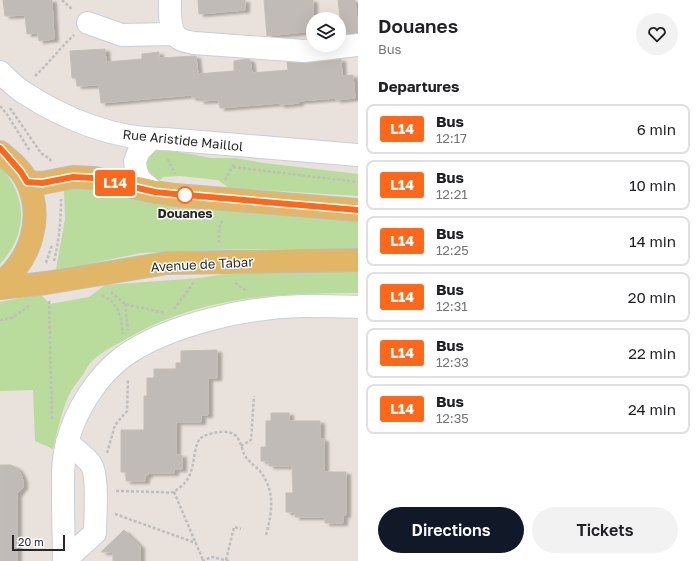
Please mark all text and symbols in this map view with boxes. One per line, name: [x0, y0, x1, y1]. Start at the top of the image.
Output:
map controls: [306, 12, 346, 52]
button: layers: [306, 12, 346, 52]
button: heart: [636, 13, 678, 55]
text: Douanes: [378, 14, 458, 37]
text: Bus: [378, 41, 401, 57]
text: Departures: [378, 77, 459, 95]
text: Bus: [436, 112, 464, 130]
text: L14: [390, 120, 414, 137]
text: 6 min: [637, 120, 676, 138]
street label: Rue Aristide Maillol: [122, 126, 244, 154]
text: 12:17: [436, 130, 467, 146]
text: Bus: [436, 168, 464, 186]
line badge: L14: [92, 170, 138, 196]
text: L14: [103, 174, 127, 191]
text: L14: [390, 176, 414, 193]
text: 10 min: [629, 176, 676, 194]
marker: Douanes: [176, 186, 194, 204]
text: 12:21: [436, 186, 468, 202]
place label: Douanes: [157, 205, 213, 221]
text: Bus: [436, 224, 464, 242]
text: L14: [390, 232, 414, 249]
text: 14 min: [629, 232, 676, 250]
text: 12:25: [436, 242, 469, 258]
street label: Avenue de Tabar: [150, 253, 254, 275]
text: Bus: [436, 280, 464, 298]
text: L14: [390, 288, 414, 305]
text: 20 min: [628, 288, 676, 306]
text: 12:31: [436, 298, 468, 314]
text: Bus: [436, 336, 464, 354]
text: L14: [390, 344, 414, 361]
text: 22 min: [628, 344, 676, 362]
text: 12:33: [436, 354, 469, 370]
text: Bus: [436, 392, 464, 410]
text: L14: [390, 400, 414, 417]
text: 24 min: [628, 400, 676, 418]
text: 12:35: [436, 410, 469, 426]
button: Directions: [378, 507, 524, 553]
button: Tickets: [532, 507, 678, 553]
scale bar: [12, 533, 65, 552]
text: 20 m: [18, 535, 44, 548]

